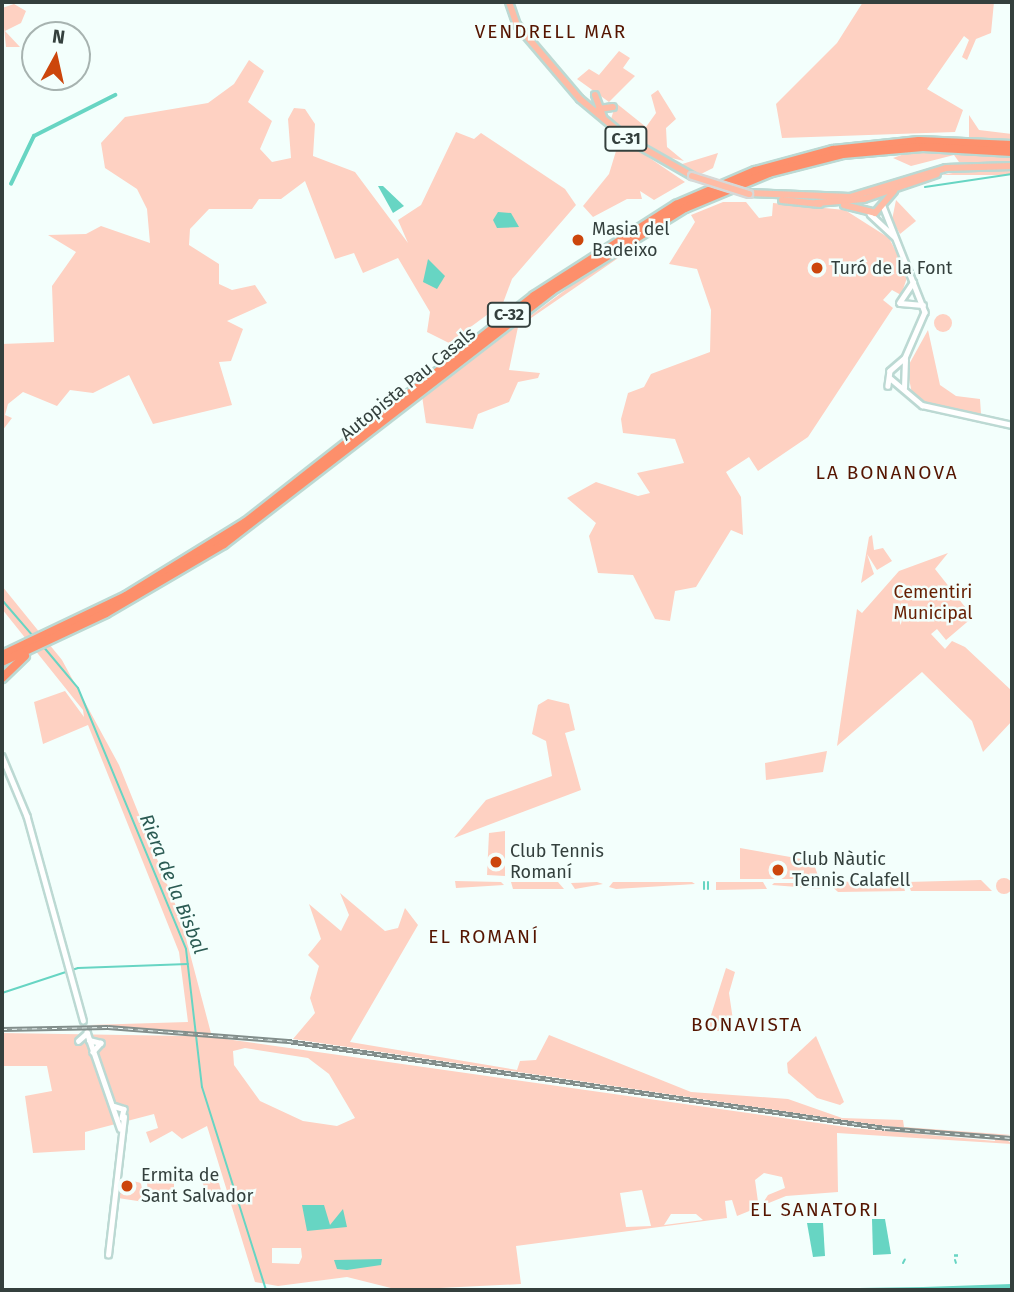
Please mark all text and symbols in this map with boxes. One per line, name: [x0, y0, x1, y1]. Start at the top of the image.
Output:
north arrow: [21, 21, 91, 91]
district label: VENDRELL MAR: [476, 21, 626, 43]
text: N: [51, 24, 67, 49]
road number: C-31: [603, 127, 649, 152]
place label: Masia del Badeixo: [592, 219, 670, 262]
marker: Masia del Badeixo: [570, 232, 586, 248]
place label: Turó de la Font: [831, 257, 953, 279]
marker: Turó de la Font: [809, 260, 825, 276]
road number: C-32: [486, 302, 532, 328]
street label: Autopista Pau Casals: [336, 323, 480, 445]
district label: LA BONANOVA: [817, 462, 957, 484]
park label: Cementiri Municipal: [893, 582, 973, 624]
water label: Riera de la Bisbal: [135, 811, 211, 957]
place label: Club Tennis Romaní: [510, 841, 604, 884]
place label: Club Nàutic Tennis Calafell: [792, 849, 910, 892]
marker: Club Tennis Romaní: [488, 854, 504, 870]
marker: Club Nàutic Tennis Calafell: [770, 862, 786, 878]
district label: EL ROMANÍ: [429, 926, 539, 948]
district label: BONAVISTA: [692, 1014, 802, 1036]
place label: Ermita de Sant Salvador: [141, 1165, 254, 1208]
marker: Ermita de Sant Salvador: [119, 1178, 135, 1194]
district label: EL SANATORI: [751, 1199, 879, 1221]

